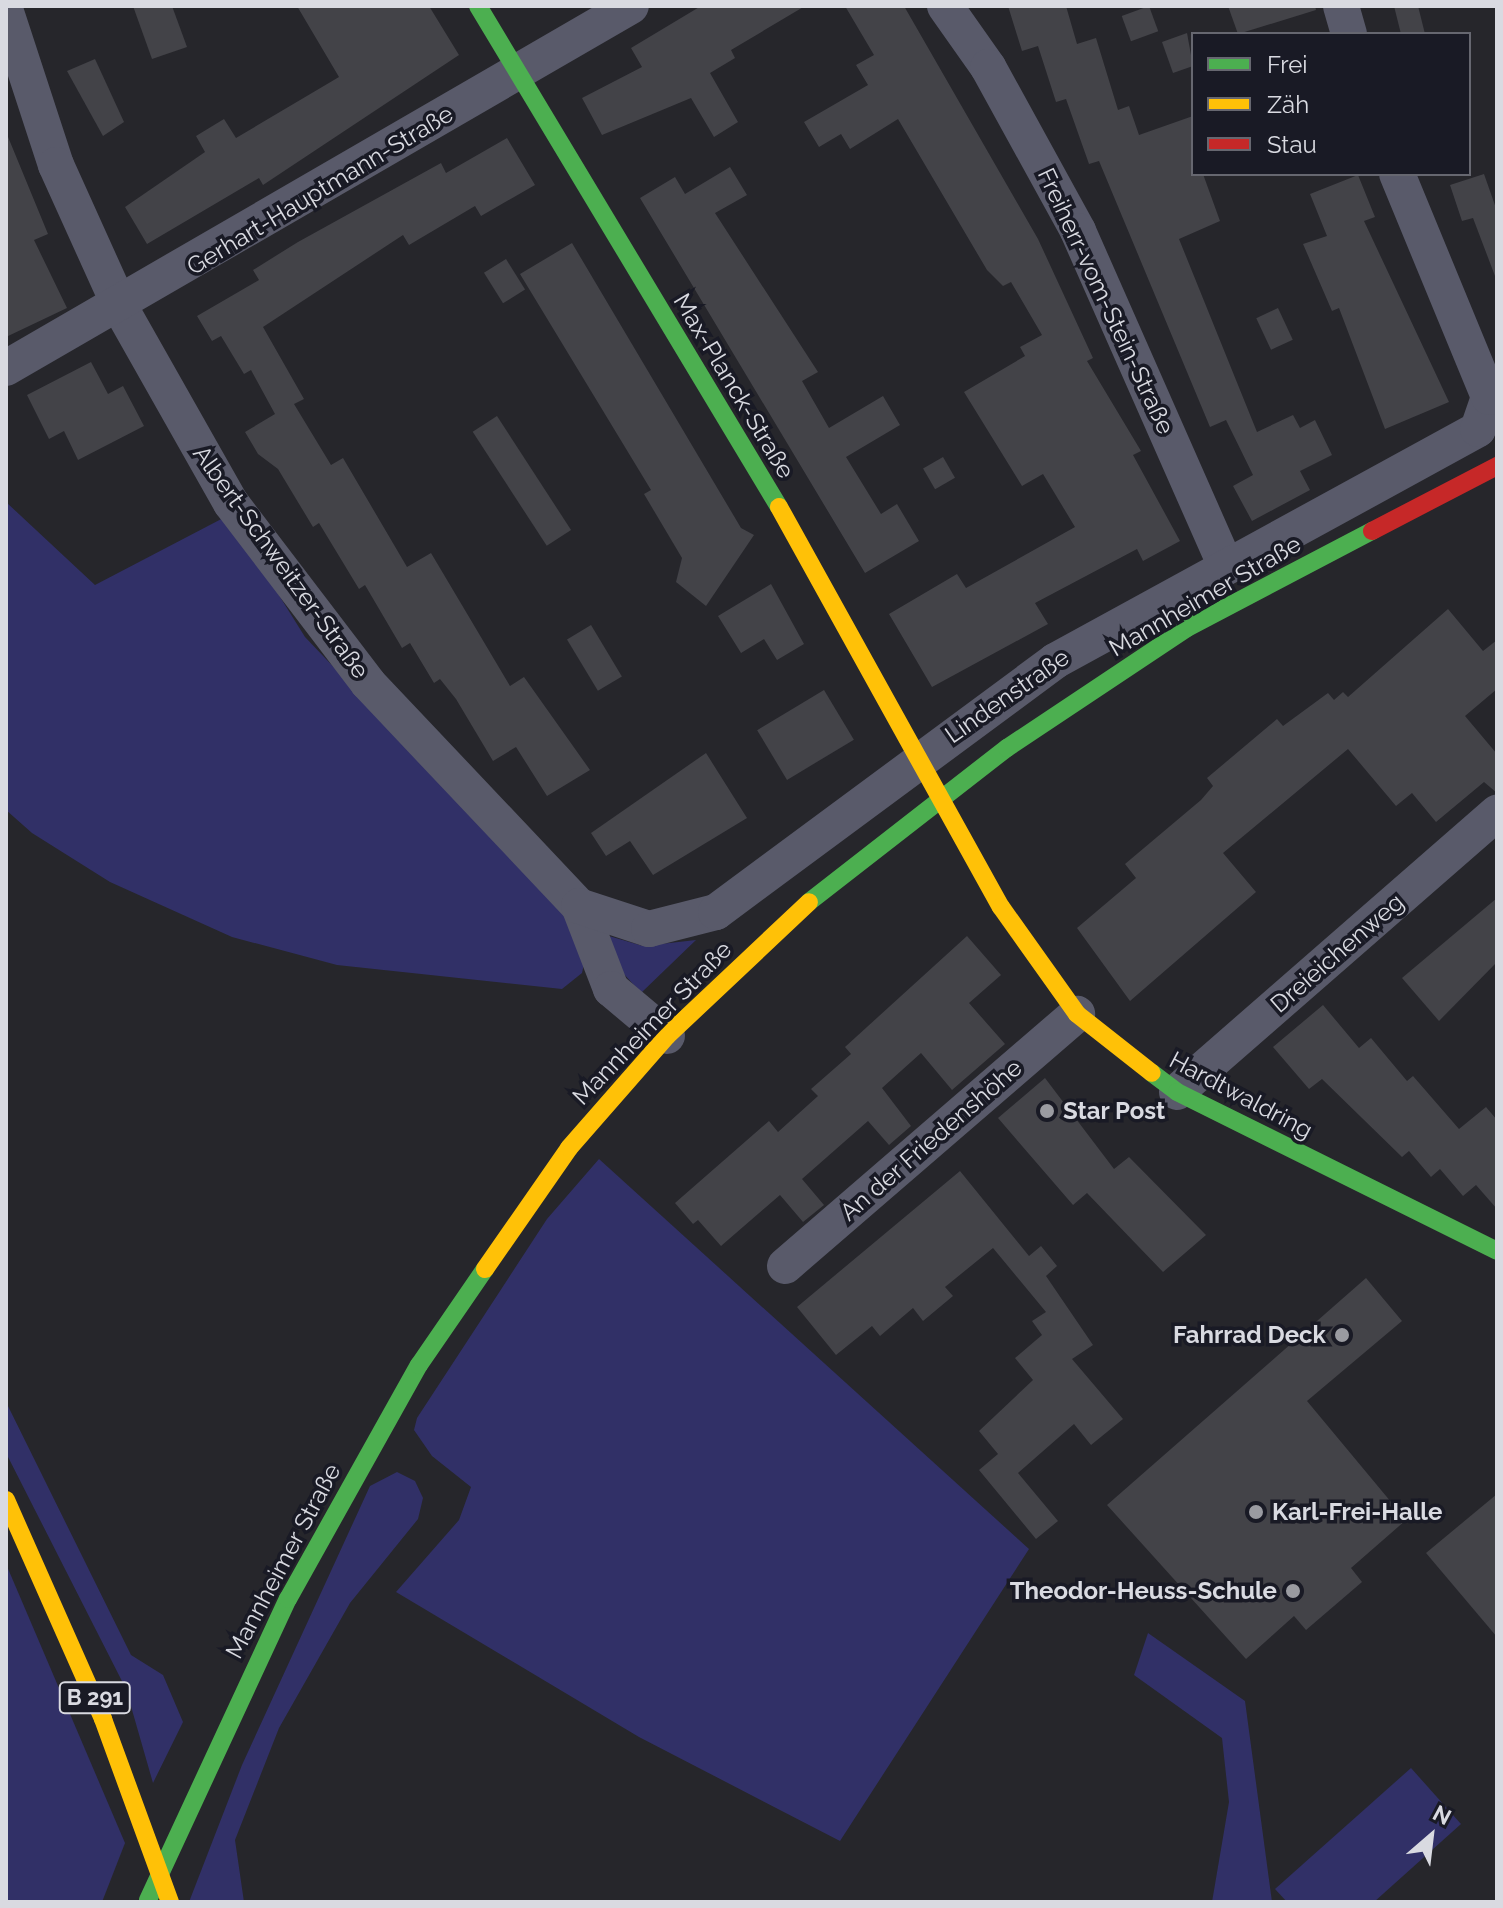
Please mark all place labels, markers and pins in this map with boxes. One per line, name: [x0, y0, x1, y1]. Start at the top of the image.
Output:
place label: Star Post: [1063, 1097, 1166, 1125]
marker: Star Post: [1038, 1102, 1056, 1120]
place label: Fahrrad Deck: [1173, 1321, 1326, 1349]
marker: Fahrrad Deck: [1333, 1326, 1351, 1344]
place label: Karl-Frei-Halle: [1272, 1498, 1442, 1526]
marker: Karl-Frei-Halle: [1247, 1503, 1265, 1521]
place label: Theodor-Heuss-Schule: [1010, 1577, 1277, 1605]
marker: Theodor-Heuss-Schule: [1284, 1582, 1302, 1600]

